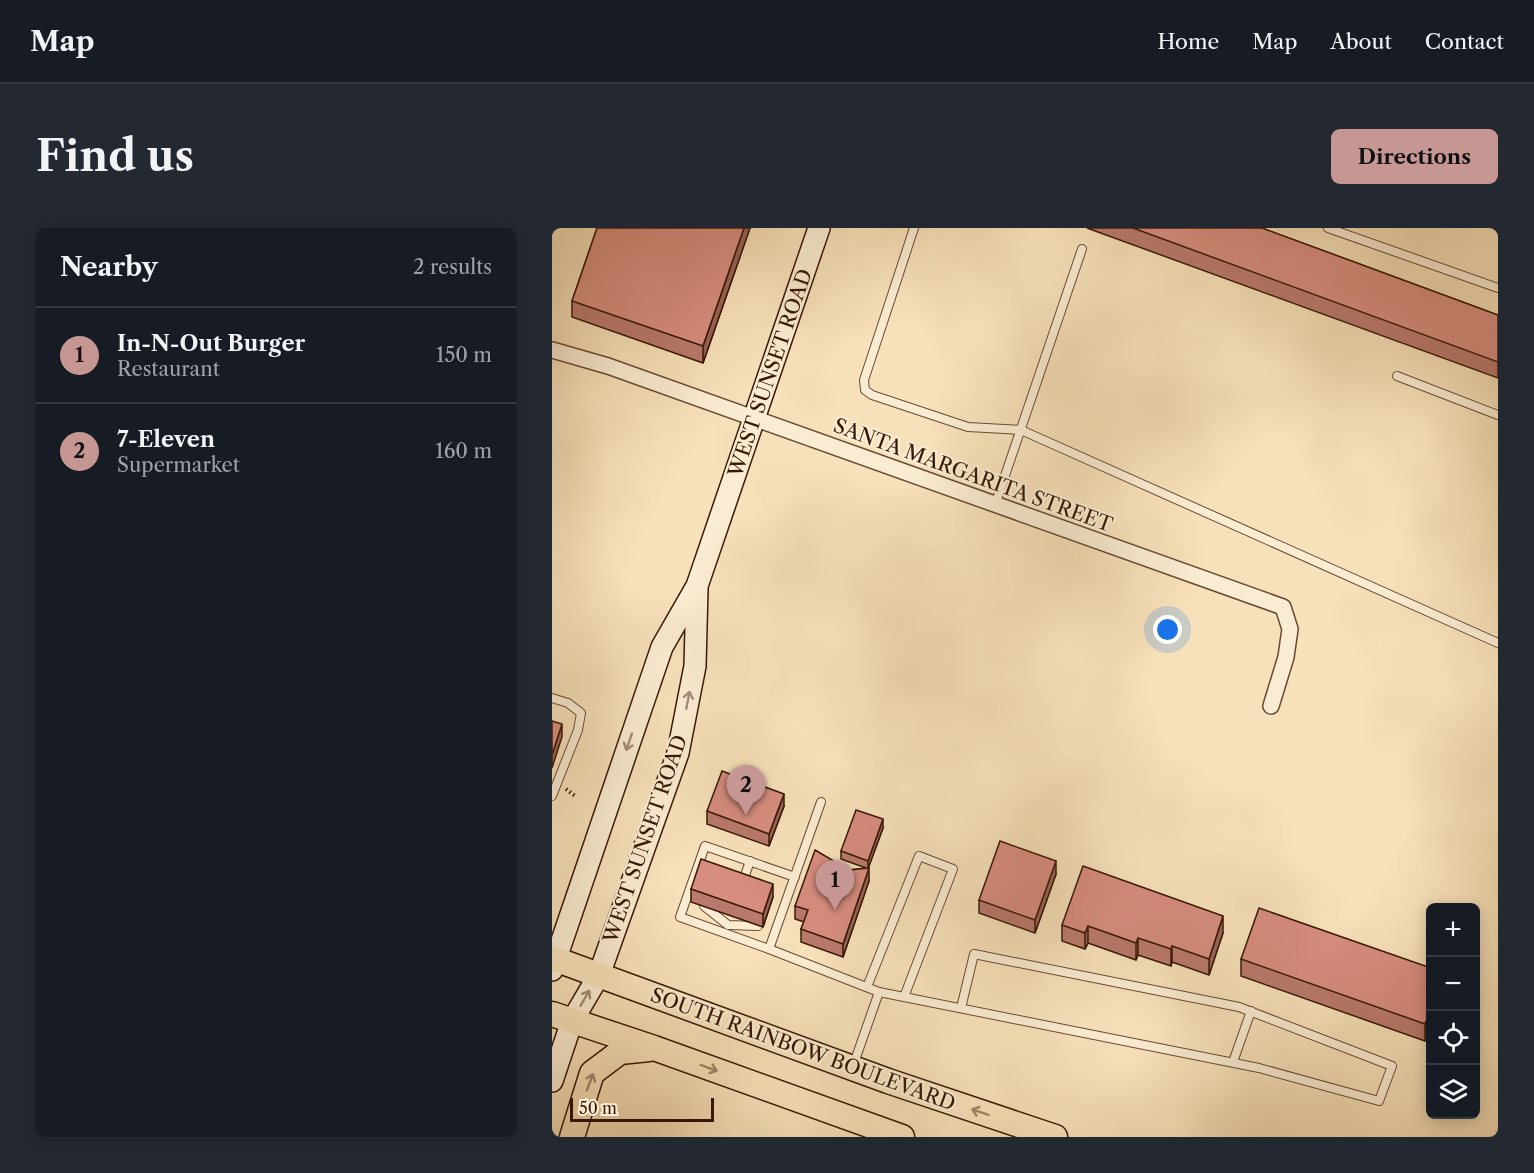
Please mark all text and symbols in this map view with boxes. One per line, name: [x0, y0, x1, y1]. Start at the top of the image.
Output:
text: Map: [30, 24, 94, 58]
text: Home: [1158, 29, 1219, 54]
text: Map: [1252, 29, 1297, 54]
text: About: [1330, 29, 1392, 54]
text: Contact: [1425, 29, 1504, 54]
button: Directions: [1331, 129, 1498, 184]
text: Find us: [36, 130, 194, 182]
text: Nearby: [60, 251, 158, 283]
text: 2 results: [413, 255, 492, 279]
street label: WEST SUNSET ROAD: [723, 266, 817, 481]
text: In-N-Out Burger: [117, 330, 305, 357]
text: 1: [75, 343, 84, 367]
text: 150 m: [436, 343, 492, 367]
text: Restaurant: [117, 357, 220, 381]
street label: SANTA MARGARITA STREET: [830, 413, 1116, 537]
text: 7-Eleven: [117, 426, 215, 453]
text: 2: [74, 439, 85, 463]
text: 160 m: [435, 439, 492, 463]
text: Supermarket: [117, 453, 240, 477]
your location: [1153, 615, 1182, 644]
one-way arrow: [683, 691, 694, 711]
street label: WEST SUNSET ROAD: [598, 732, 692, 947]
one-way arrow: [623, 732, 634, 750]
pin: 2: [726, 766, 766, 815]
pin: 1: [816, 860, 854, 910]
map controls: [1426, 903, 1480, 1119]
button: +: [1426, 903, 1480, 957]
button: −: [1426, 957, 1480, 1011]
street label: SOUTH RAINBOW BOULEVARD: [647, 983, 959, 1115]
one-way arrow: [580, 990, 592, 1007]
button: locate: [1426, 1011, 1480, 1065]
one-way arrow: [699, 1063, 718, 1074]
button: layers: [1426, 1065, 1480, 1119]
one-way arrow: [585, 1073, 596, 1091]
scale bar: [570, 1095, 714, 1122]
text: 50 m: [579, 1098, 617, 1118]
one-way arrow: [971, 1106, 990, 1117]

